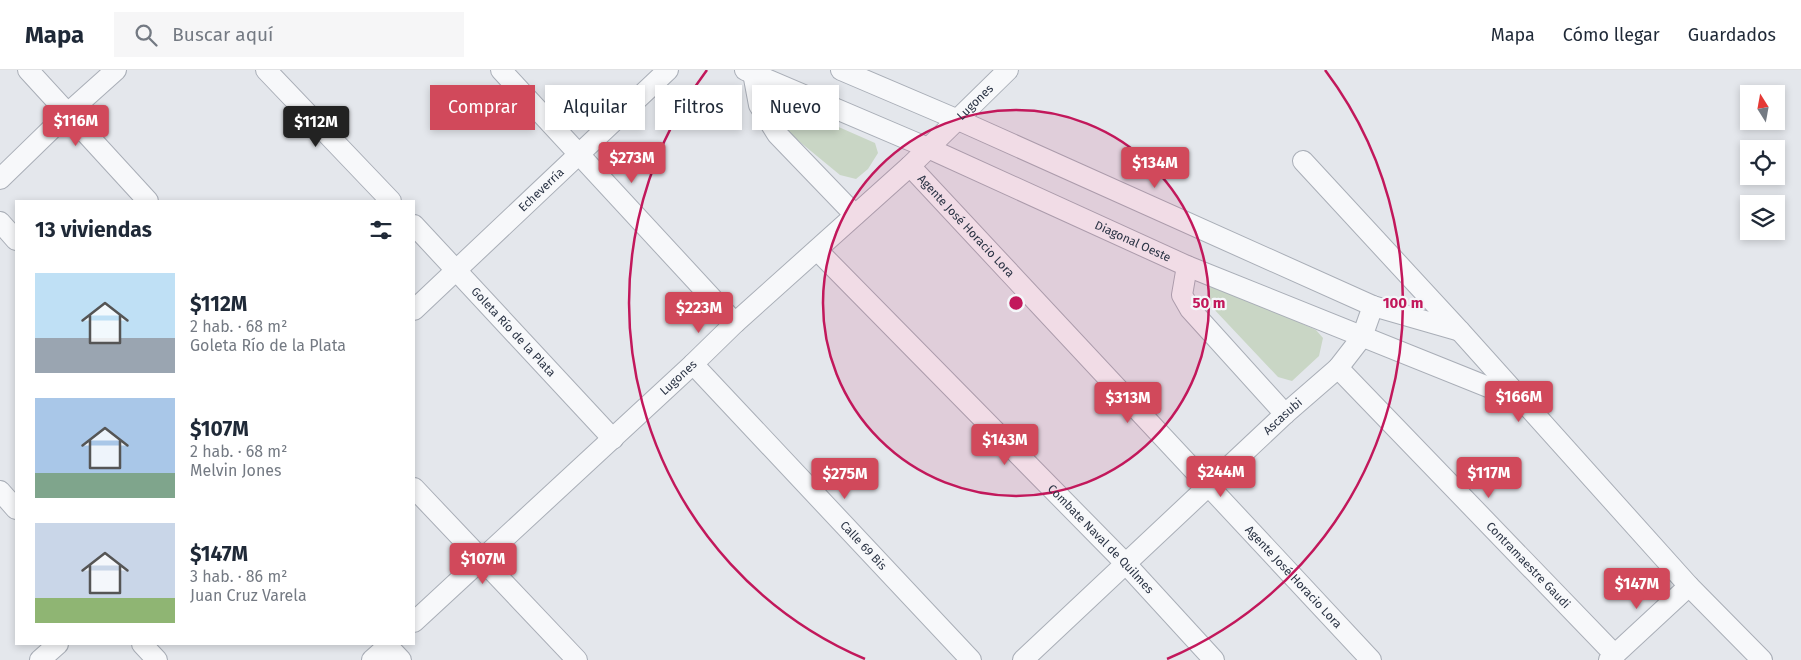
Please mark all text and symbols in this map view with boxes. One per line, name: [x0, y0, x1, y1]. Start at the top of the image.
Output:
search box: [114, 12, 464, 57]
text: Mapa: [25, 21, 84, 49]
icon: search: [132, 21, 160, 49]
text: Buscar aquí: [172, 23, 273, 46]
text: Mapa: [1491, 24, 1535, 46]
text: Cómo llegar: [1563, 24, 1660, 46]
text: Guardados: [1688, 24, 1776, 46]
street label: Lugones: [954, 81, 996, 123]
chip: Comprar: [430, 85, 535, 130]
chip: Alquilar: [545, 85, 645, 130]
chip: Filtros: [655, 85, 742, 130]
chip: Nuevo: [752, 85, 839, 130]
north arrow: [1740, 85, 1785, 130]
map controls: [1740, 85, 1785, 240]
pin: $116M: [41, 104, 111, 147]
pin: $112M: [281, 106, 351, 148]
text: $116M: [54, 111, 98, 130]
text: $112M: [294, 112, 338, 131]
button: locate: [1740, 140, 1785, 185]
pin: $273M: [597, 142, 667, 184]
pin: $134M: [1120, 146, 1190, 189]
text: $273M: [609, 148, 655, 167]
text: $134M: [1132, 153, 1178, 172]
street label: Echeverría: [516, 165, 567, 215]
street label: Agente José Horacio Lora: [915, 172, 1017, 280]
button: layers: [1740, 195, 1785, 240]
icon: filters: [367, 216, 395, 244]
text: 13 viviendas: [35, 217, 152, 243]
street label: Diagonal Oeste: [1093, 218, 1173, 265]
street label: Goleta Río de la Plata: [468, 284, 558, 380]
text: $112M: [190, 291, 247, 317]
pin: $223M: [664, 292, 734, 334]
icon: home: [75, 293, 135, 353]
centre of rings: [1007, 294, 1025, 312]
text: 50 m: [1192, 294, 1226, 312]
text: 100 m: [1383, 294, 1423, 312]
text: $223M: [676, 298, 722, 317]
text: 2 hab. · 68 m²: [190, 317, 287, 336]
text: Goleta Río de la Plata: [190, 336, 346, 355]
street label: Lugones: [657, 357, 700, 398]
pin: $166M: [1484, 380, 1554, 423]
pin: $313M: [1093, 382, 1163, 424]
text: $166M: [1496, 387, 1542, 406]
text: $313M: [1105, 388, 1151, 407]
street label: Ascasubi: [1260, 395, 1305, 438]
text: $107M: [190, 416, 249, 442]
icon: home: [75, 418, 135, 478]
pin: $143M: [970, 424, 1040, 466]
text: $143M: [982, 430, 1028, 449]
text: 2 hab. · 68 m²: [190, 442, 287, 461]
pin: $244M: [1186, 456, 1256, 498]
pin: $117M: [1454, 456, 1524, 499]
pin: $275M: [810, 458, 880, 500]
text: Melvin Jones: [190, 461, 282, 480]
text: $244M: [1197, 462, 1245, 481]
text: $117M: [1468, 463, 1510, 482]
text: $275M: [822, 464, 868, 483]
street label: Combate Naval de Quilmes: [1045, 482, 1157, 597]
street label: Calle 69 Bis: [837, 518, 890, 573]
street label: Contramaestre Gaudi: [1483, 519, 1573, 611]
street label: Agente José Horacio Lora: [1242, 523, 1345, 631]
text: $147M: [190, 541, 248, 567]
pin: $107M: [448, 542, 518, 585]
icon: home: [75, 543, 135, 603]
text: $107M: [461, 549, 505, 568]
text: 3 hab. · 86 m²: [190, 567, 287, 586]
pin: $147M: [1602, 568, 1672, 610]
text: $147M: [1615, 574, 1659, 593]
text: Juan Cruz Varela: [190, 586, 307, 605]

